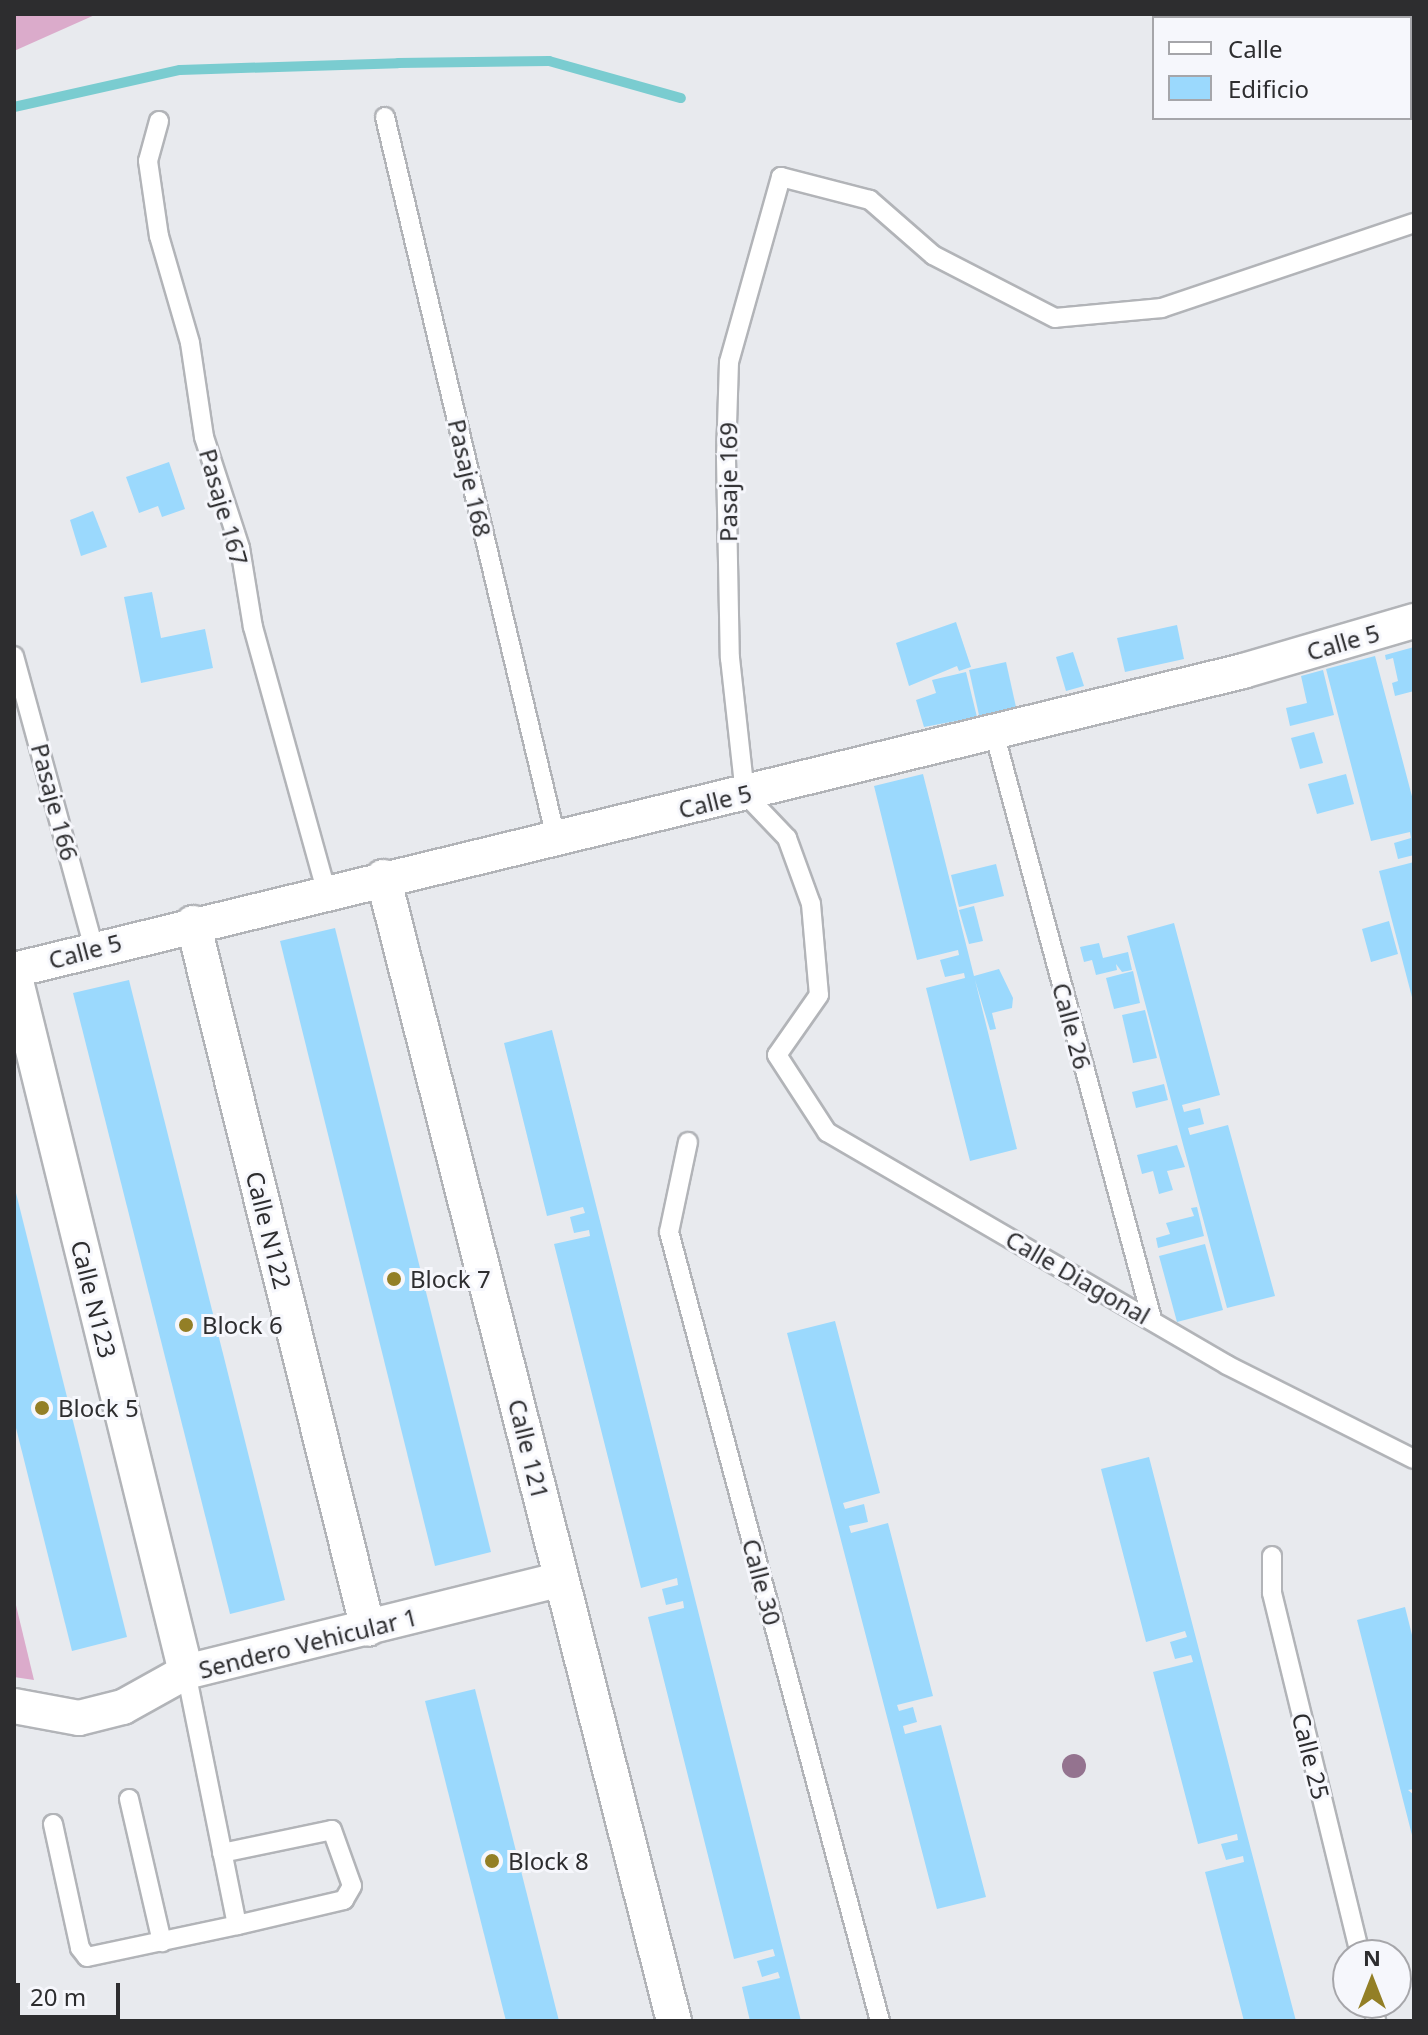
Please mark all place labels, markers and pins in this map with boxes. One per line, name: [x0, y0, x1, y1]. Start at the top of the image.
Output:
place label: Block 7: [410, 1265, 491, 1293]
marker: Block 7: [385, 1270, 403, 1288]
place label: Block 6: [202, 1311, 283, 1339]
marker: Block 6: [177, 1316, 195, 1334]
place label: Block 5: [58, 1394, 139, 1422]
marker: Block 5: [33, 1399, 51, 1417]
place label: Block 8: [508, 1847, 589, 1875]
marker: Block 8: [483, 1852, 501, 1870]

